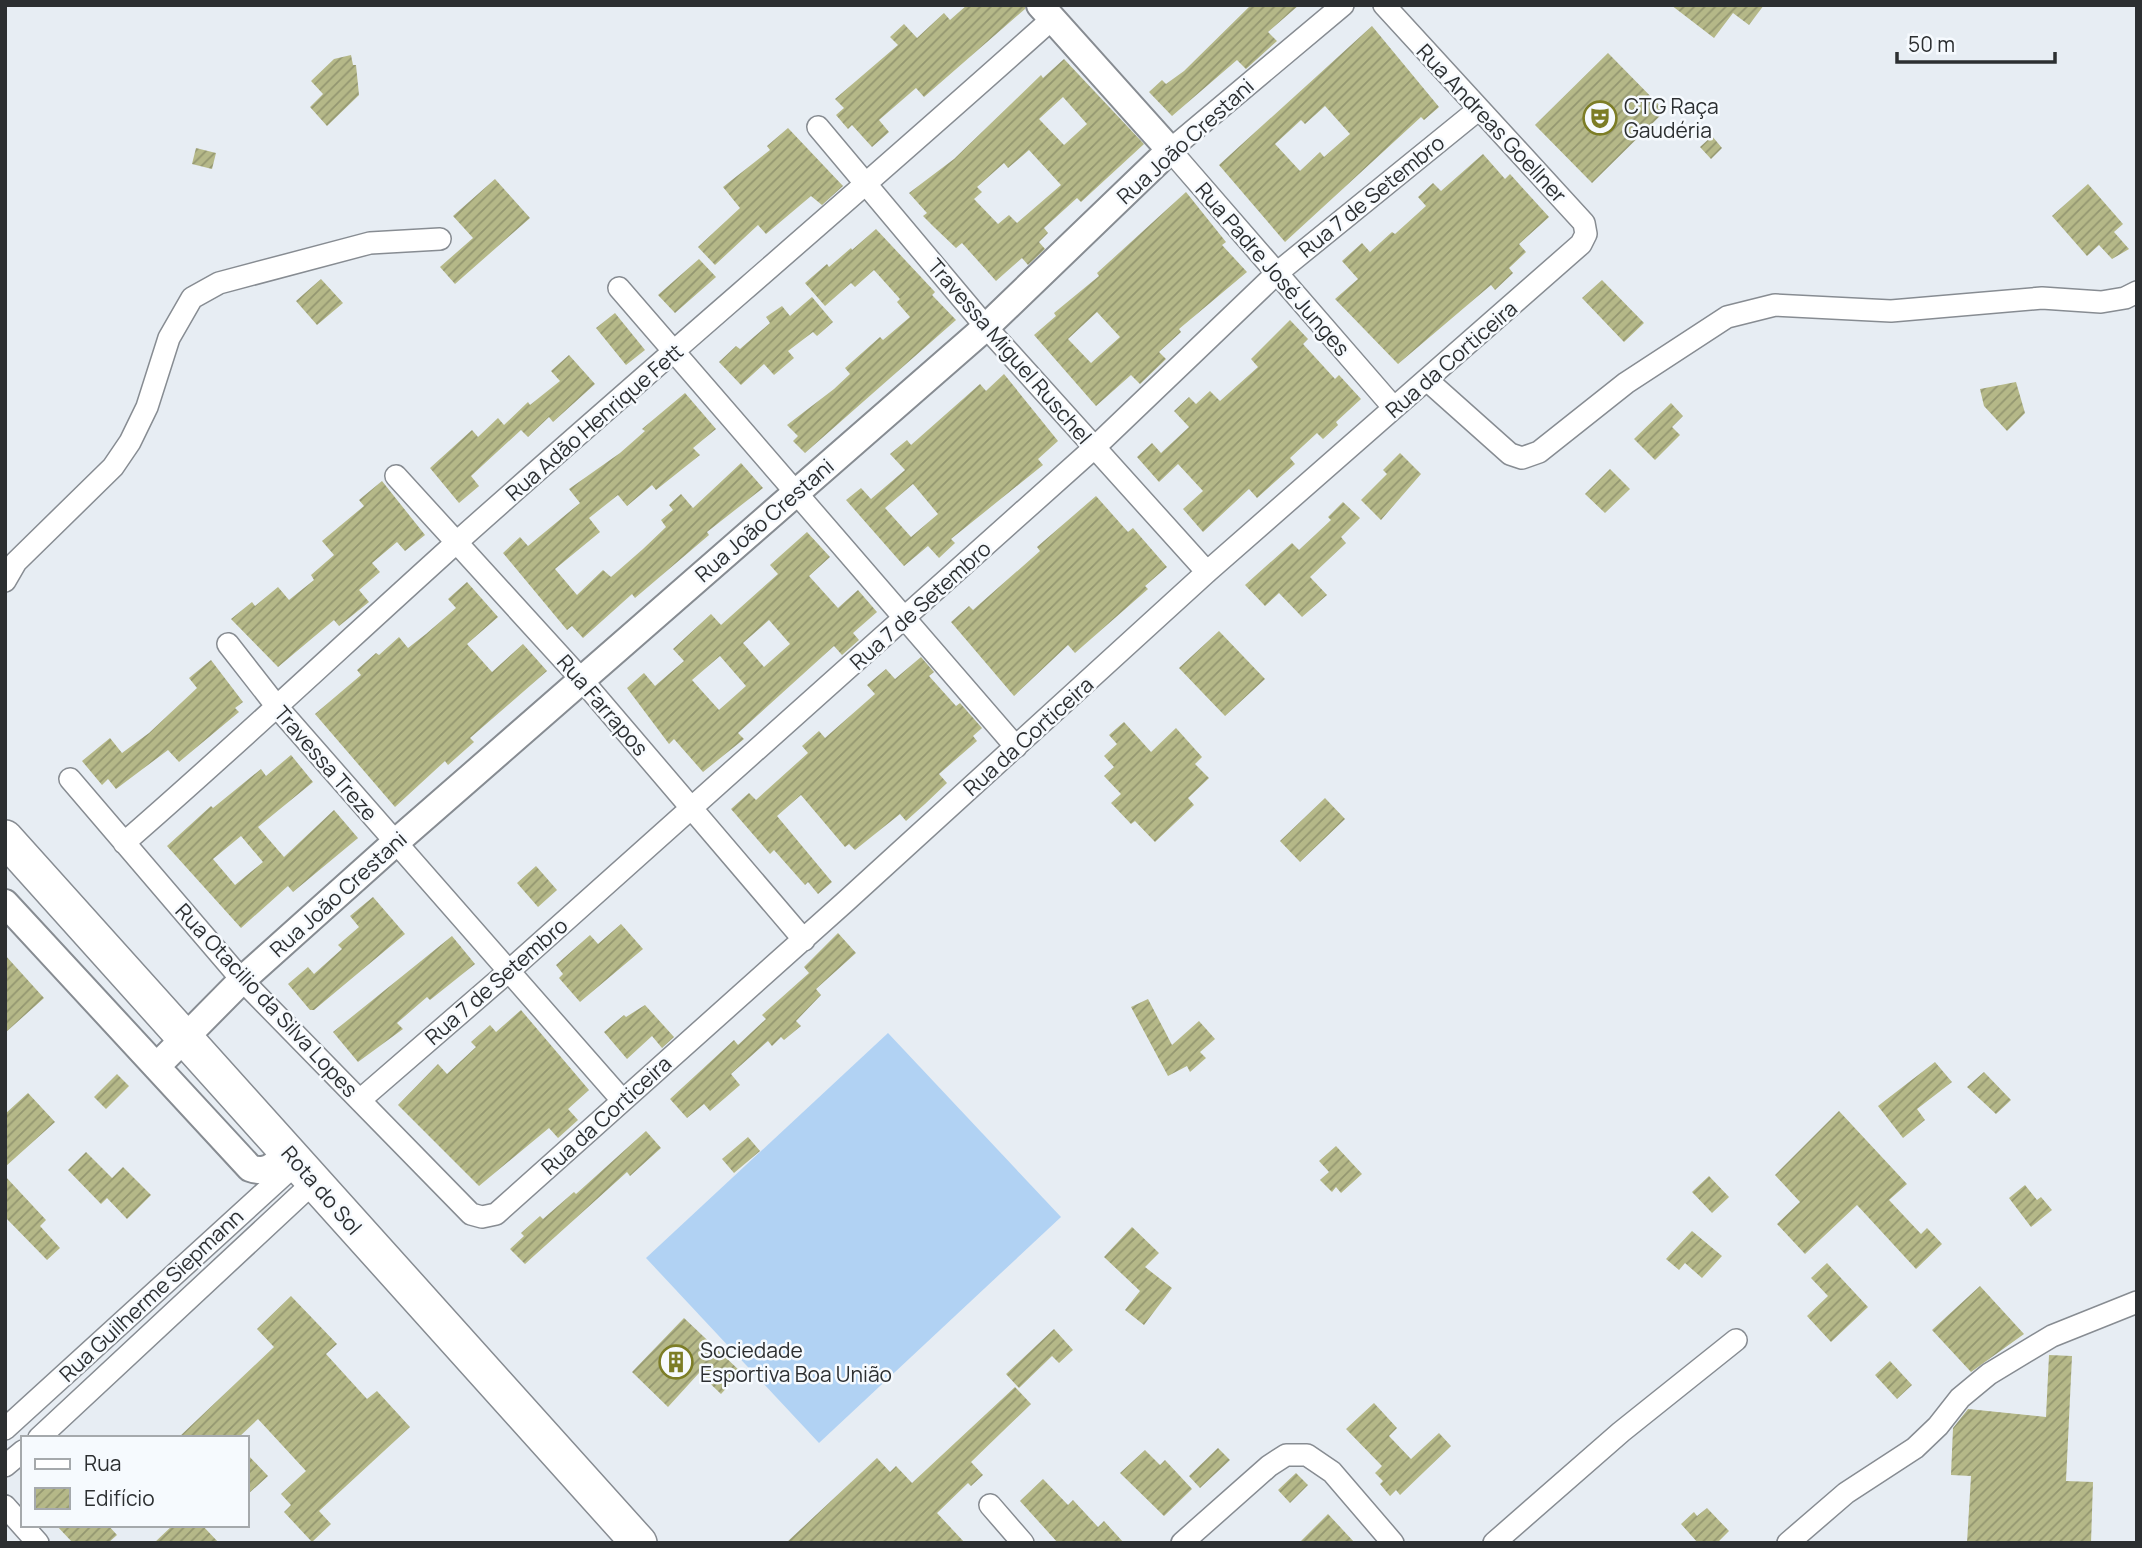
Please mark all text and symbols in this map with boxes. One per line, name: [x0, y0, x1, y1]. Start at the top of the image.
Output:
scale bar: [1897, 21, 2054, 65]
text: 50 m: [1908, 30, 1955, 58]
street label: Rua Andreas Goellner: [1411, 38, 1573, 209]
street label: Rua João Crestani: [1111, 72, 1259, 210]
place label: CTG Raça Gaudéria: [1624, 92, 1719, 144]
theatre icon: CTG Raça Gaudéria: [1581, 99, 1619, 137]
street label: Rua 7 de Setembro: [1292, 128, 1450, 264]
street label: Rua Padre José Junges: [1190, 176, 1356, 362]
street label: Travessa Miguel Ruschel: [922, 252, 1098, 450]
street label: Rua da Corticeira: [1379, 294, 1523, 424]
street label: Rua Adão Henrique Fett: [499, 337, 689, 507]
street label: Rua João Crestani: [689, 452, 839, 588]
street label: Rua 7 de Setembro: [844, 534, 996, 676]
street label: Rua Farrapos: [551, 648, 655, 762]
street label: Rua da Corticeira: [957, 670, 1099, 802]
street label: Travessa Treze: [268, 699, 384, 827]
street label: Rua João Crestani: [264, 825, 412, 963]
street label: Rua Otacilio da Silva Lopes: [170, 897, 364, 1103]
street label: Rua 7 de Setembro: [419, 911, 573, 1051]
street label: Rua da Corticeira: [535, 1049, 677, 1181]
street label: Rota do Sol: [276, 1140, 368, 1240]
street label: Rua Guilherme Siepmann: [53, 1202, 249, 1388]
place label: Sociedade Esportiva Boa União: [700, 1336, 892, 1388]
building icon: Sociedade Esportiva Boa União: [657, 1343, 695, 1381]
legend: [21, 1436, 248, 1527]
text: Rua: [84, 1449, 121, 1477]
text: Edifício: [84, 1484, 155, 1512]

